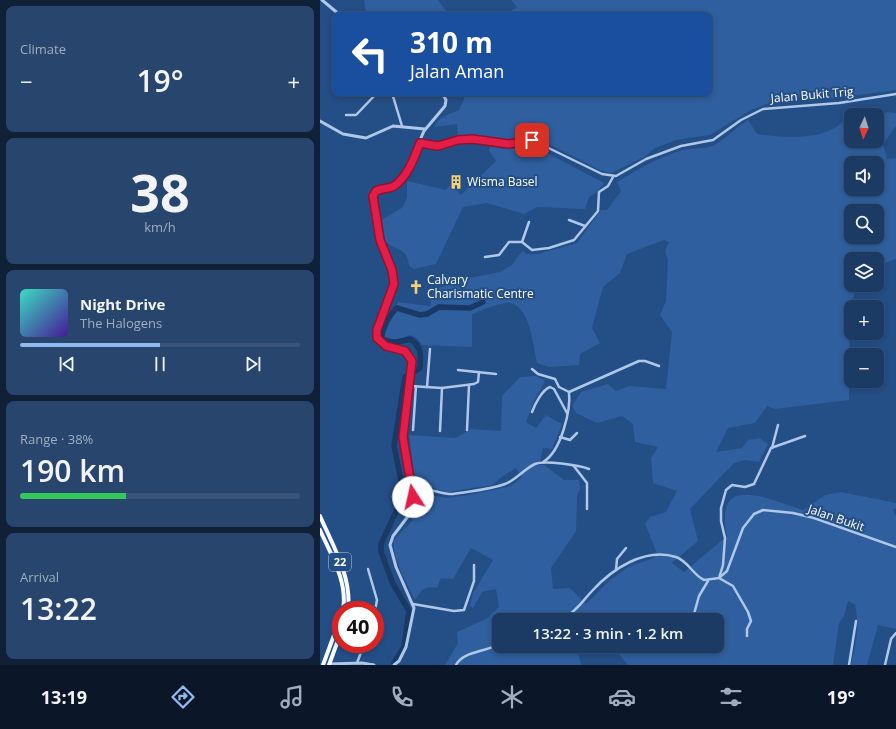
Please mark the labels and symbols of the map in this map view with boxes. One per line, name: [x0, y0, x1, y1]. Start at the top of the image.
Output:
street label: Jalan Bukit Trig: [769, 82, 855, 107]
north arrow: [844, 108, 884, 148]
pin: [515, 123, 549, 157]
place label: Wisma Basel: [467, 173, 538, 190]
building icon: Wisma Basel: [448, 174, 464, 190]
place label: Calvary Charismatic Centre: [427, 271, 534, 302]
church icon: Calvary Charismatic Centre: [408, 279, 424, 295]
position arrow: [392, 476, 434, 518]
street label: Jalan Bukit: [805, 500, 867, 535]
road number: 22: [329, 553, 351, 571]
speed limit sign: 40: [332, 601, 384, 653]

